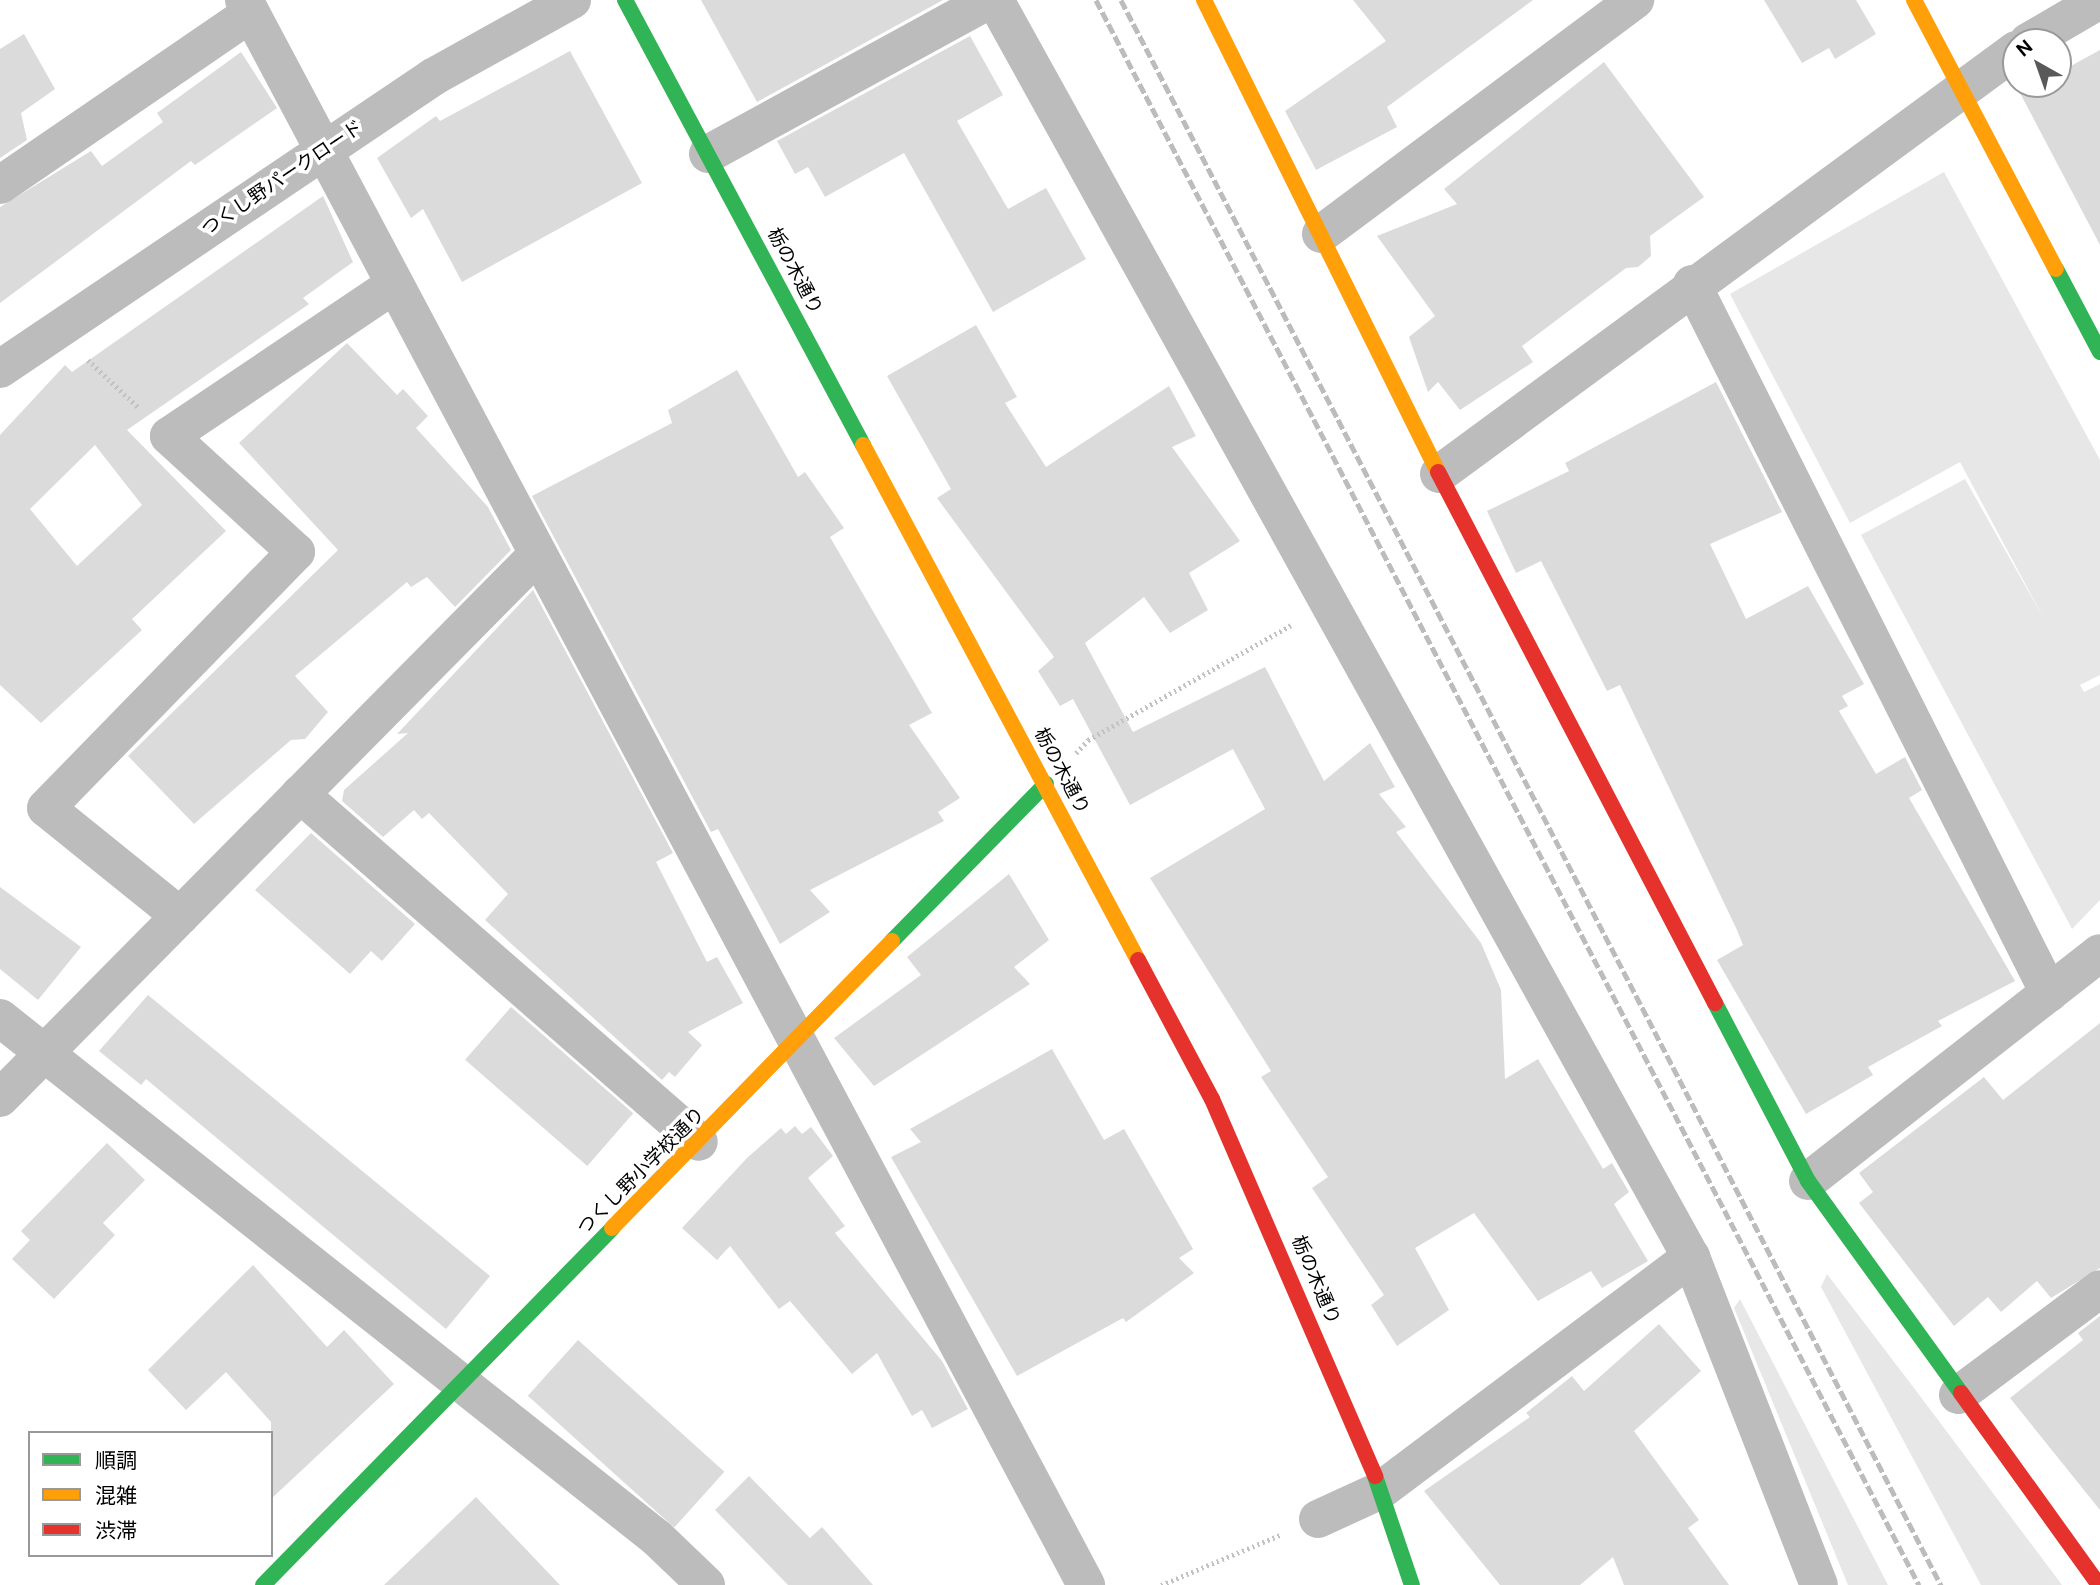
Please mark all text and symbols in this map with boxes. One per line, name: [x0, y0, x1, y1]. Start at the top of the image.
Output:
north arrow: [2002, 28, 2072, 98]
text: N: [2011, 34, 2038, 62]
street label: つくし野パークロード: [197, 115, 367, 241]
street label: 栃の木通り: [763, 224, 827, 318]
street label: 栃の木通り: [1030, 724, 1094, 818]
street label: つくし野小学校通り: [572, 1102, 710, 1240]
street label: 栃の木通り: [1287, 1232, 1345, 1328]
legend: [28, 1431, 273, 1557]
text: 順調: [95, 1447, 137, 1475]
text: 混雑: [95, 1482, 137, 1510]
text: 渋滞: [95, 1517, 137, 1545]

